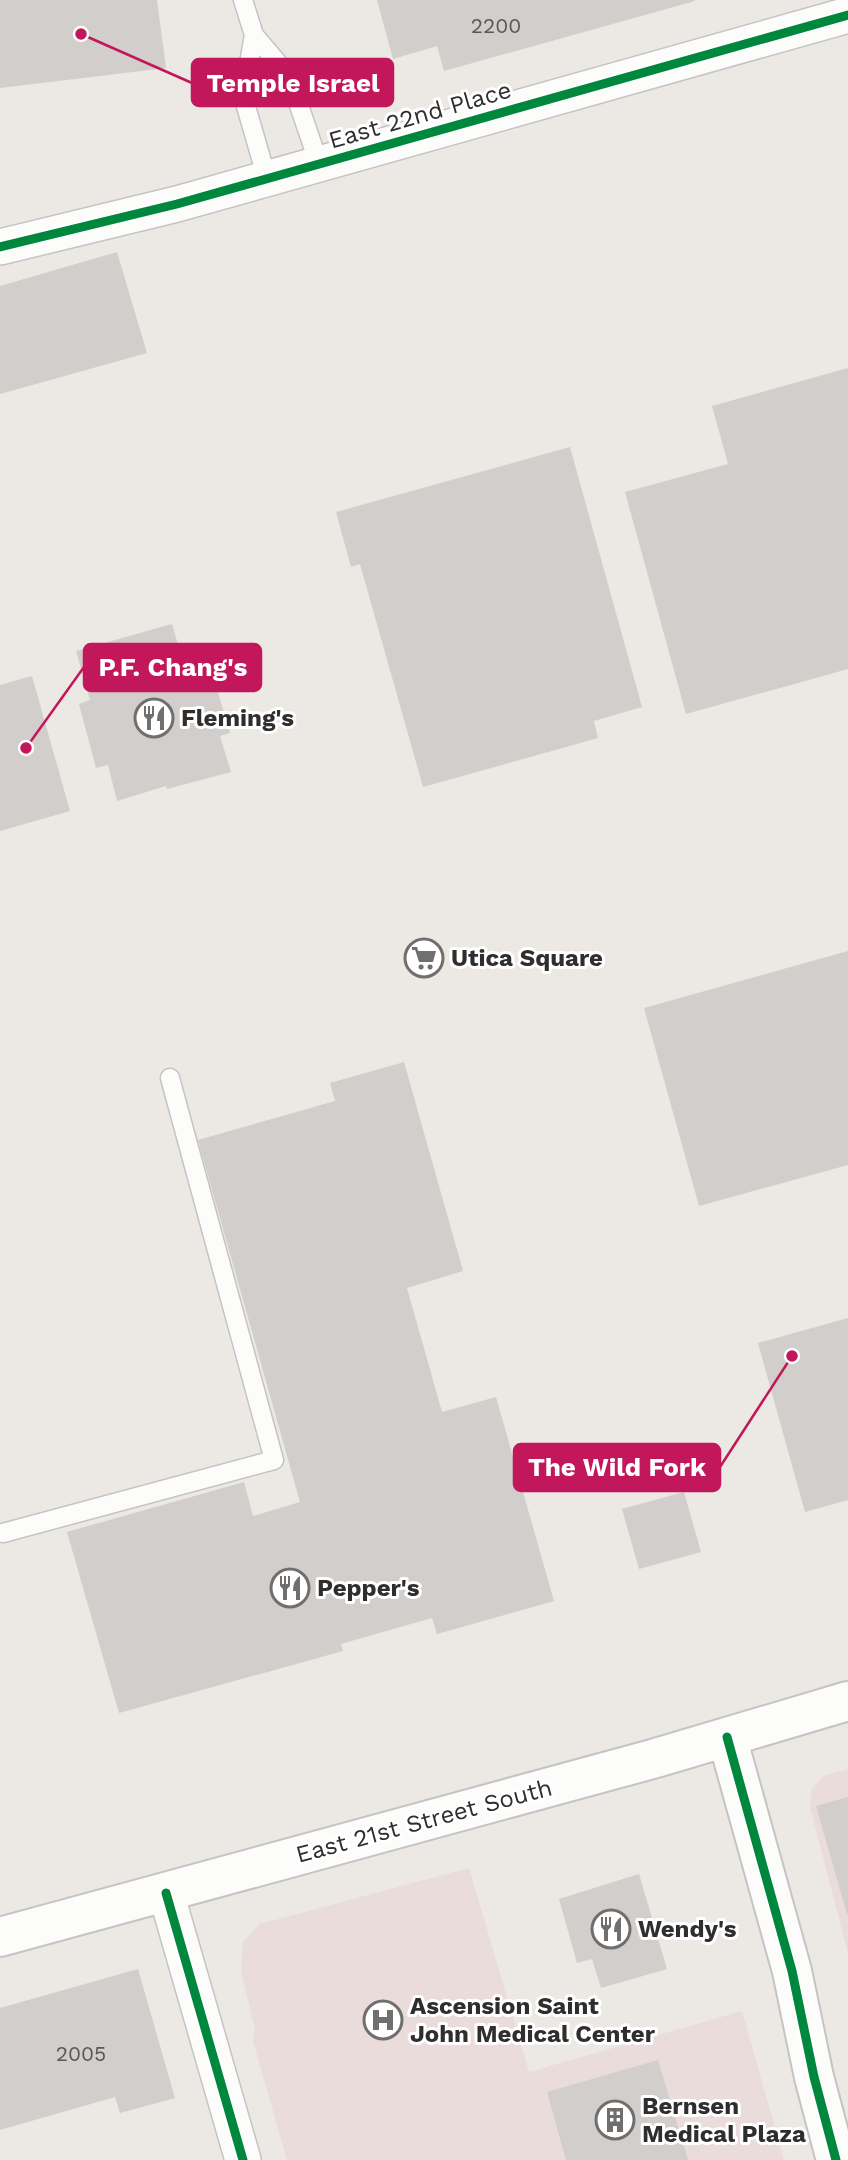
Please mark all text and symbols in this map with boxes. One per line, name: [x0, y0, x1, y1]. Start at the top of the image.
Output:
house number: 2200: [471, 13, 521, 38]
callout: Temple Israel: [192, 59, 393, 106]
text: Temple Israel: [207, 68, 380, 98]
street label: East 22nd Place: [325, 76, 515, 154]
callout: P.F. Chang's: [84, 644, 261, 691]
text: P.F. Chang's: [99, 652, 248, 682]
restaurant icon: Fleming's: [133, 697, 175, 739]
place label: Fleming's: [181, 704, 294, 732]
supermarket icon: Utica Square: [403, 937, 445, 979]
place label: Utica Square: [451, 944, 603, 972]
callout: The Wild Fork: [514, 1444, 720, 1491]
text: The Wild Fork: [528, 1452, 707, 1482]
restaurant icon: Pepper's: [269, 1567, 311, 1609]
place label: Pepper's: [317, 1574, 420, 1602]
street label: East 21st Street South: [293, 1773, 555, 1869]
restaurant icon: Wendy's: [590, 1908, 632, 1950]
place label: Wendy's: [638, 1915, 737, 1943]
place label: Ascension Saint John Medical Center: [410, 1992, 656, 2048]
hospital icon: Ascension Saint John Medical Center: [362, 1999, 404, 2041]
house number: 2005: [56, 2041, 106, 2066]
place label: Bernsen Medical Plaza: [642, 2092, 806, 2148]
building icon: Bernsen Medical Plaza: [594, 2099, 636, 2141]

